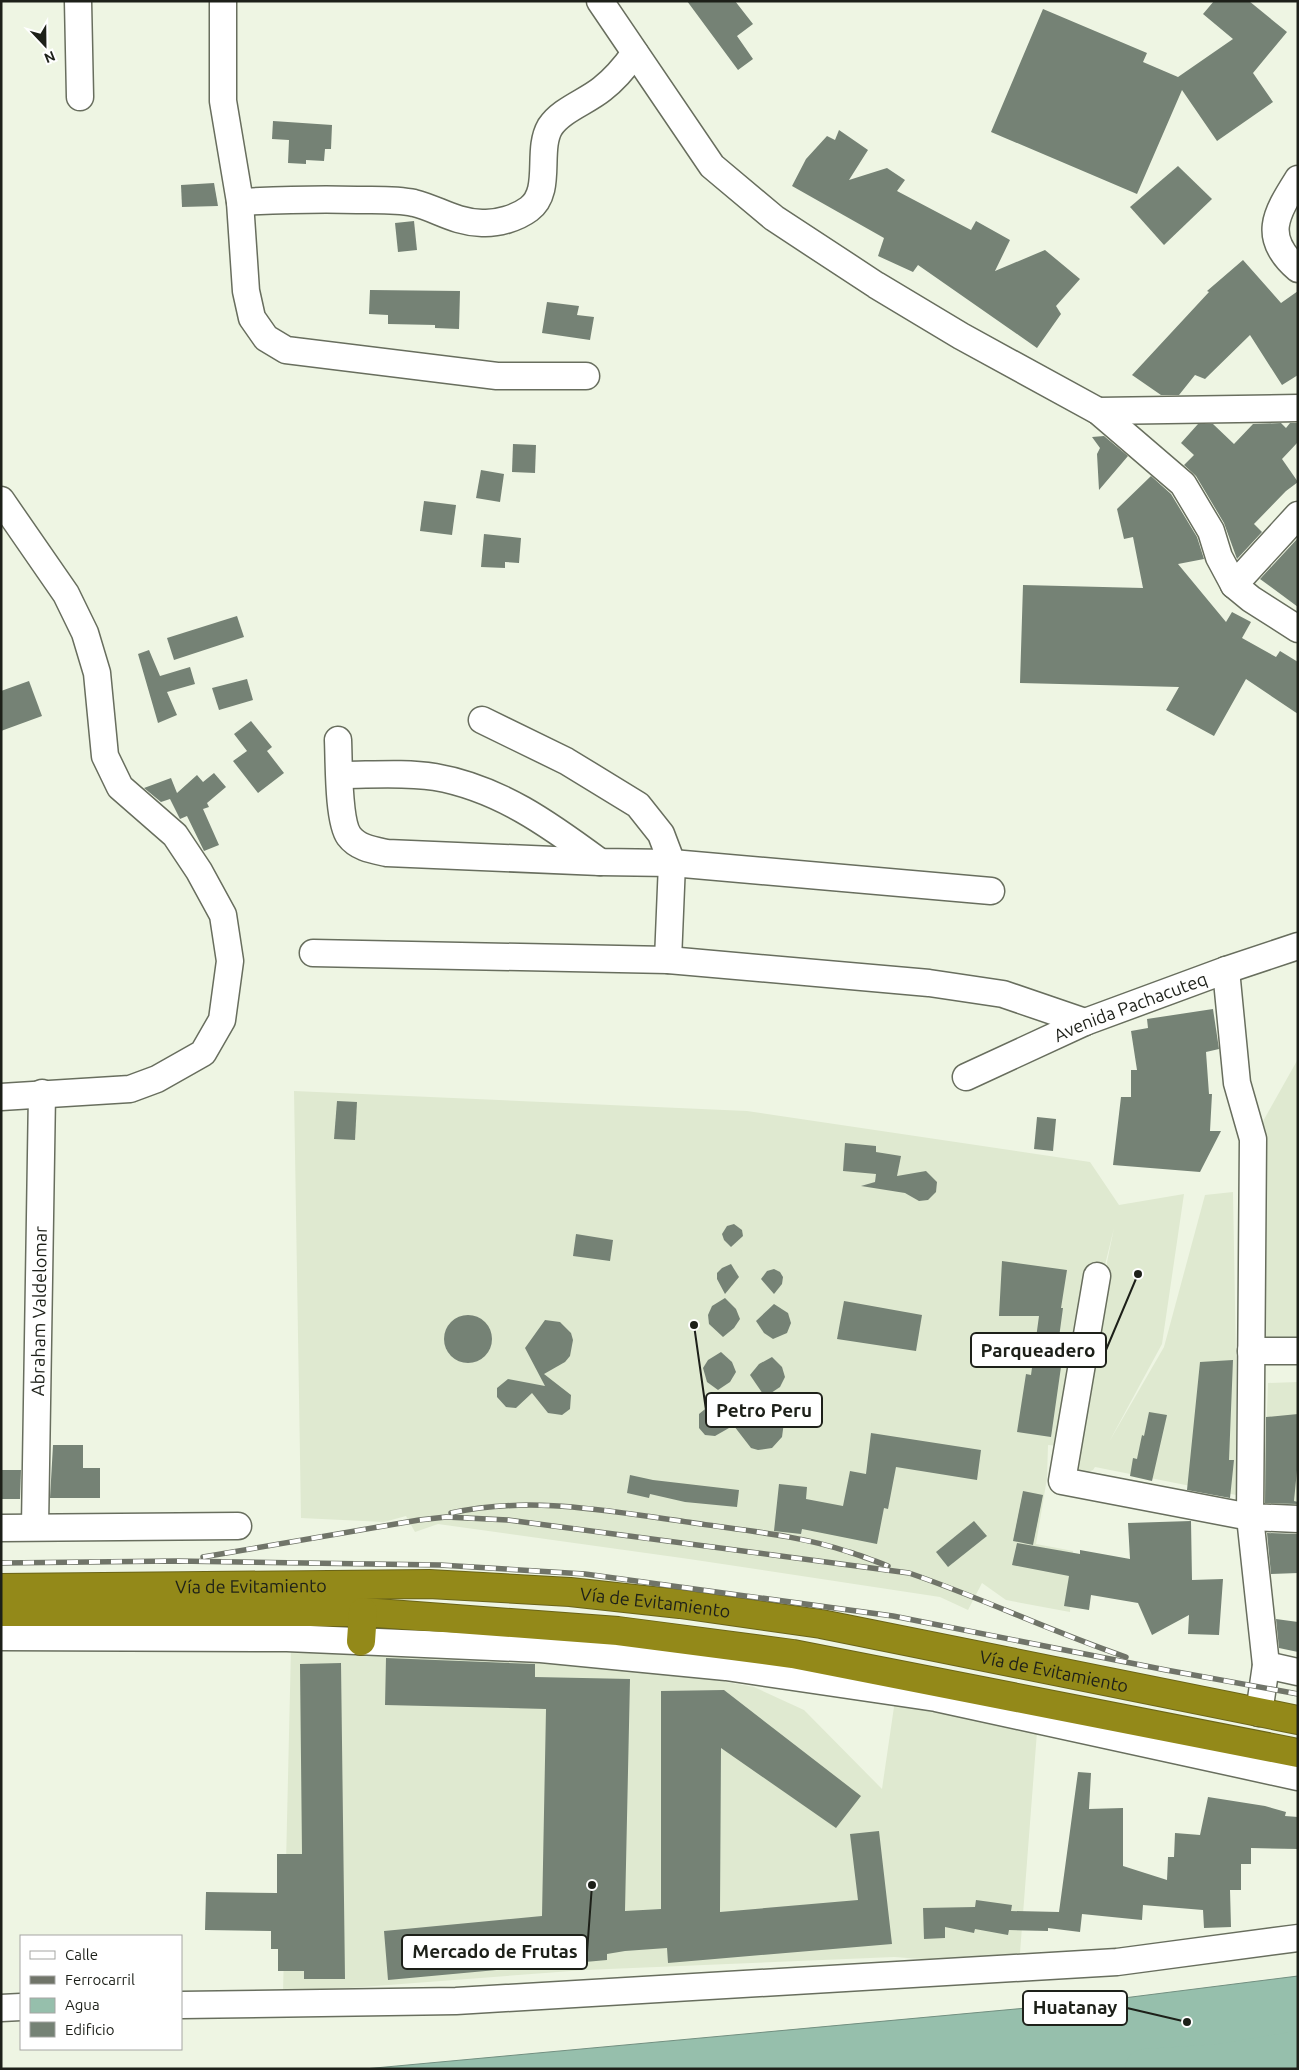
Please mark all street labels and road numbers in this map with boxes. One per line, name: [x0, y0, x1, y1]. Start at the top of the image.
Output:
street label: Avenida Pachacuteq: [1050, 968, 1210, 1045]
street label: Abraham Valdelomar: [27, 1226, 50, 1396]
street label: Vía de Evitamiento: [175, 1575, 327, 1596]
street label: Vía de Evitamiento: [579, 1583, 732, 1621]
street label: Vía de Evitamiento: [978, 1646, 1130, 1696]

